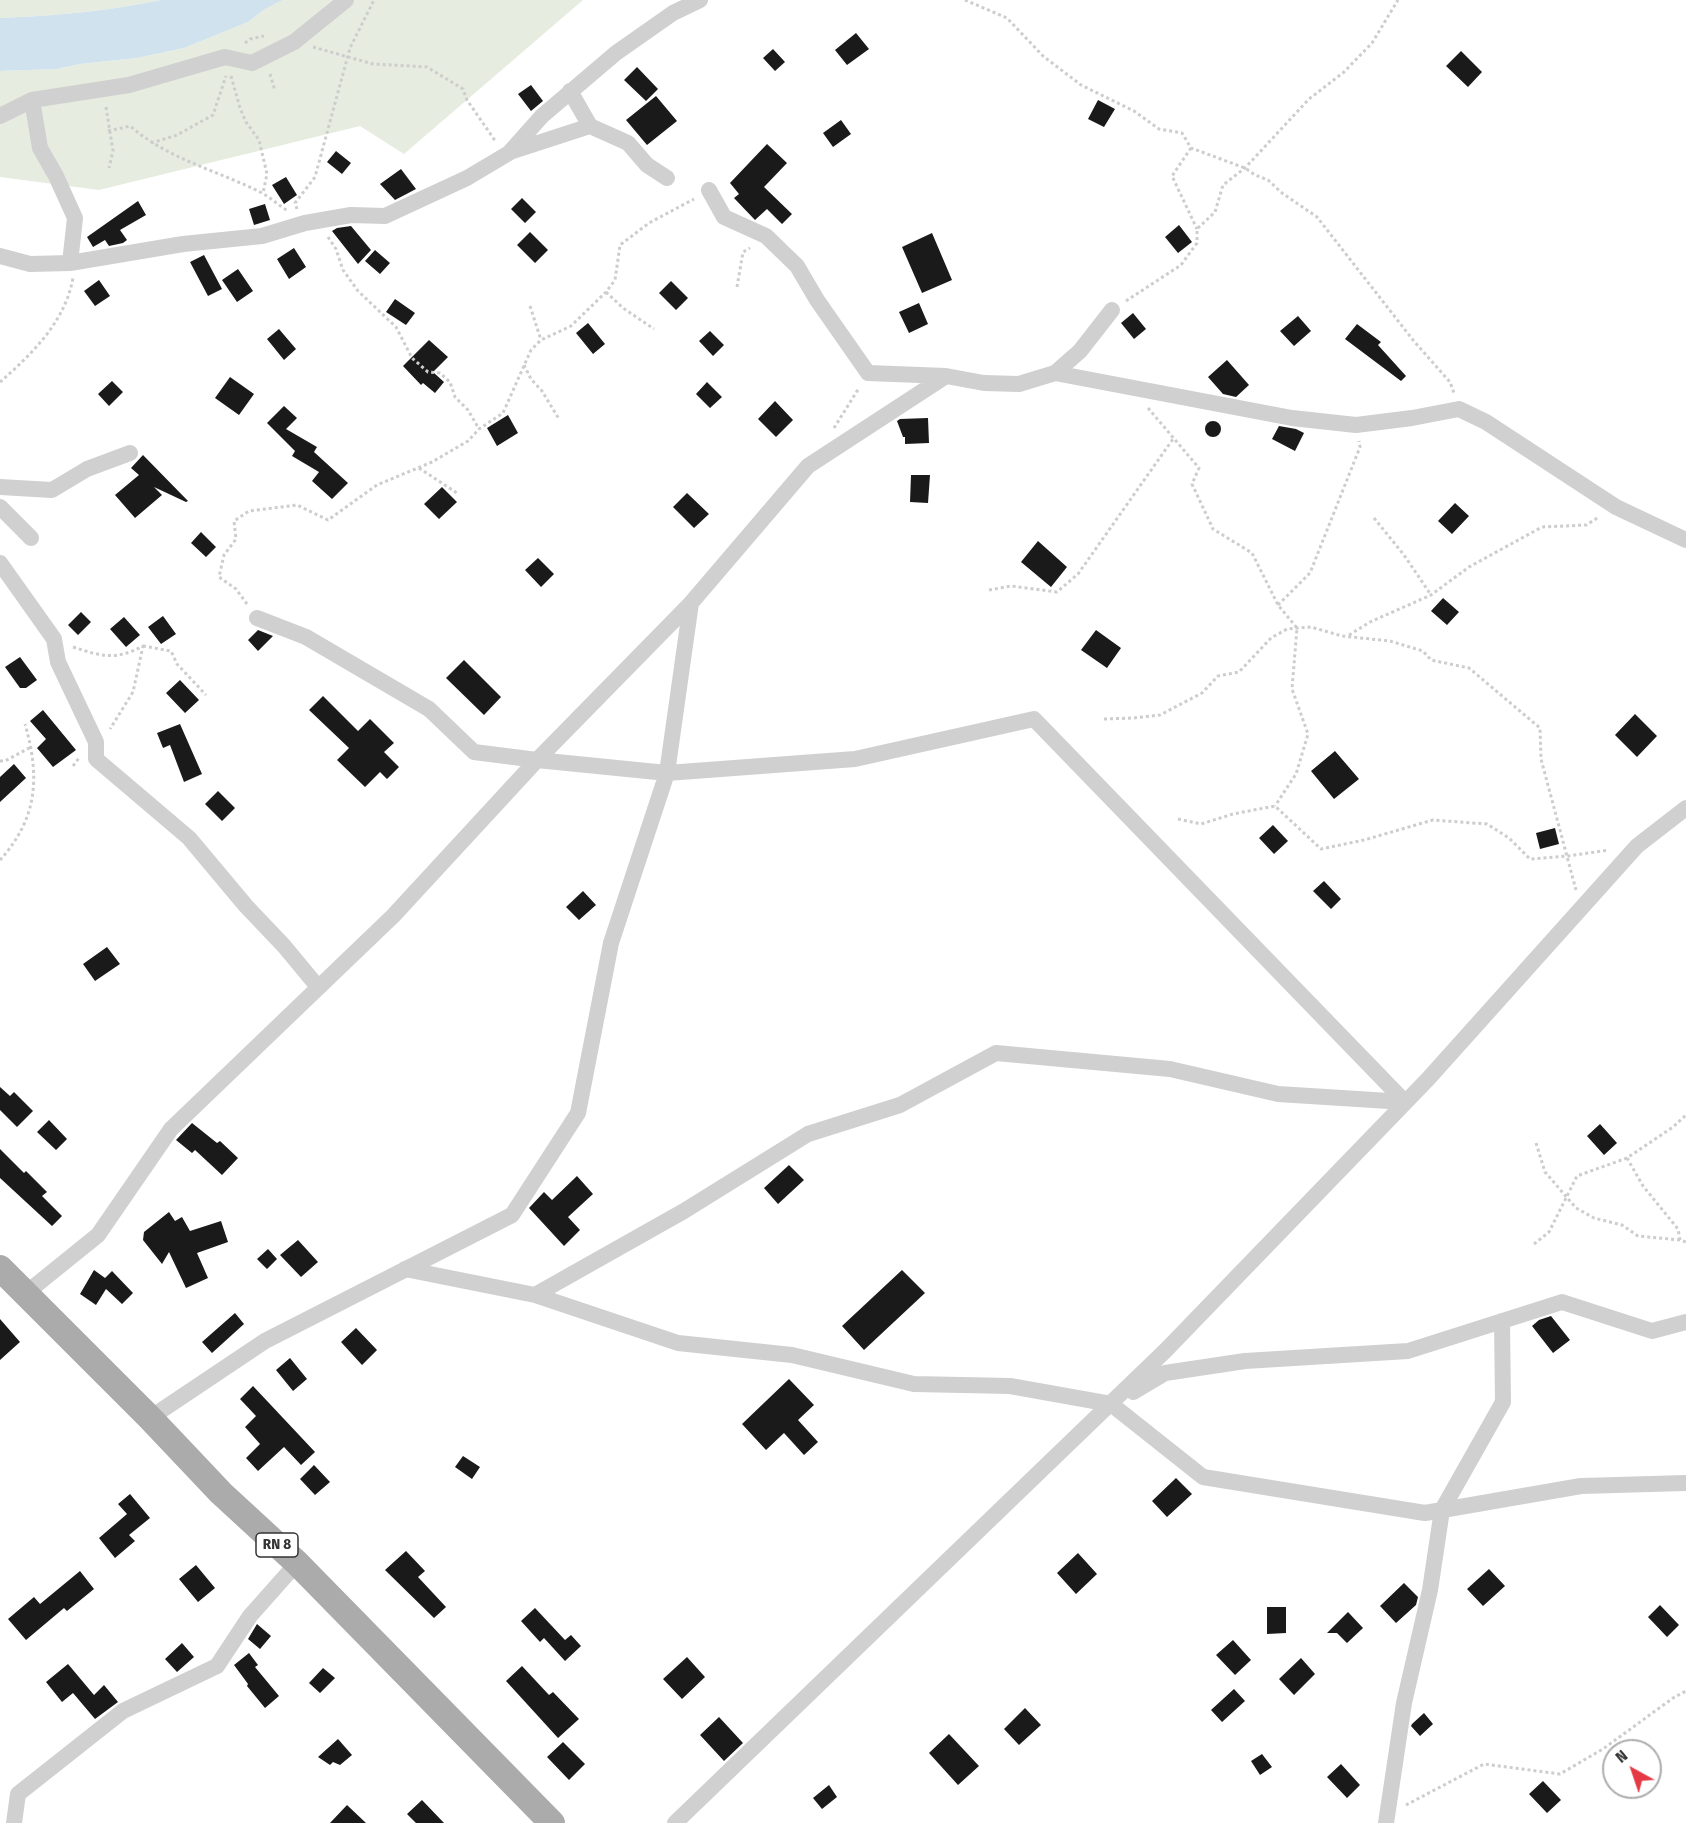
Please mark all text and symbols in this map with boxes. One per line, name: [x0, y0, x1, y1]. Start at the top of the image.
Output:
road number: RN 8: [256, 1533, 298, 1557]
north arrow: [1602, 1739, 1662, 1799]
text: N: [1612, 1746, 1631, 1767]

